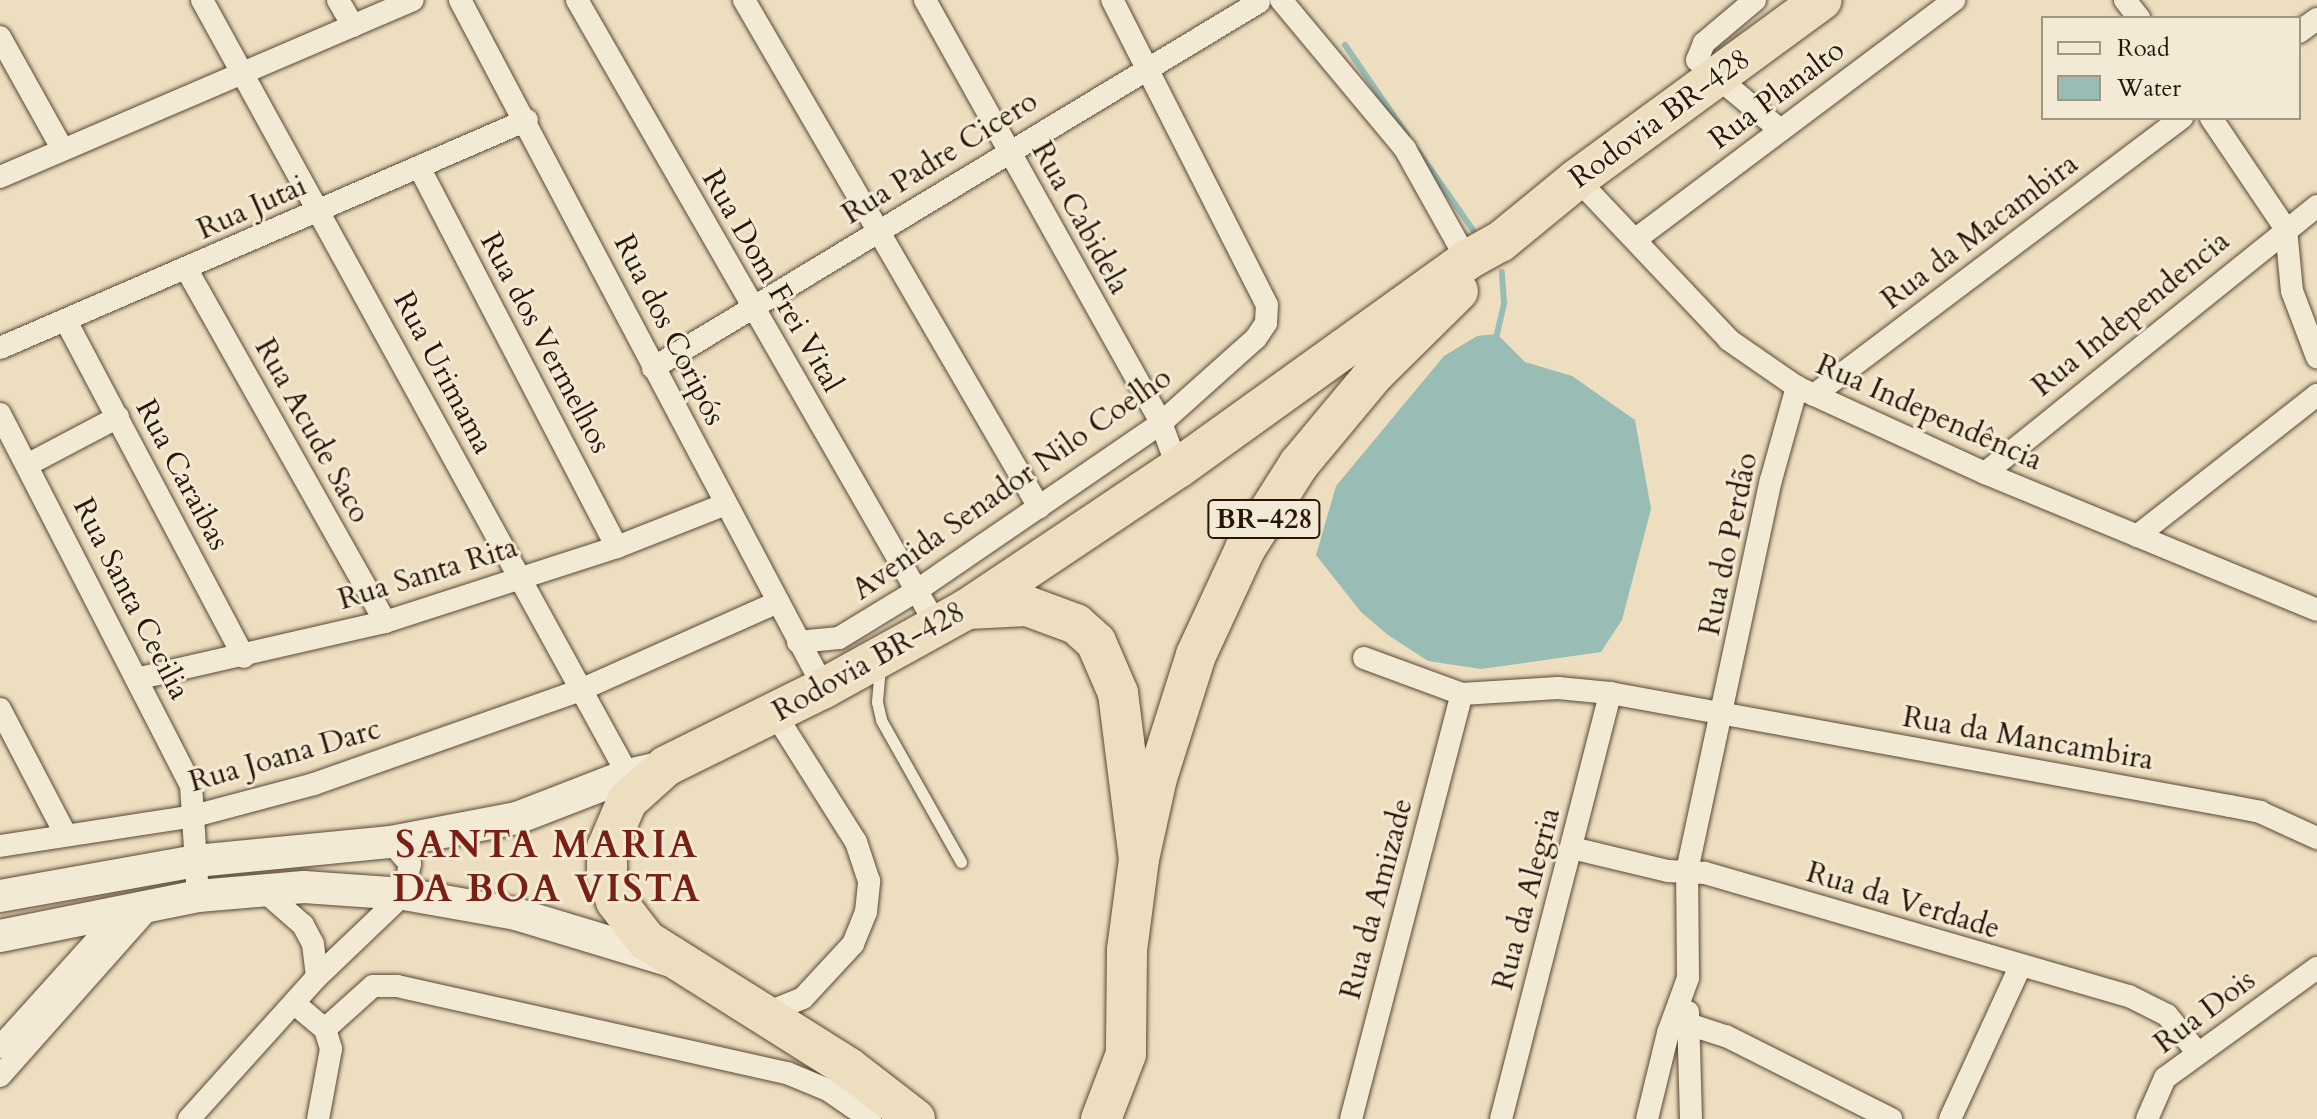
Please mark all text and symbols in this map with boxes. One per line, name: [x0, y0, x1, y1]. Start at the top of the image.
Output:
legend: [2041, 16, 2301, 120]
street label: Rua Planalto: [1702, 32, 1852, 158]
text: Road: [2117, 32, 2170, 65]
street label: Rodovia BR-428: [1563, 41, 1757, 197]
text: Water: [2117, 72, 2181, 105]
street label: Rua Padre Cicero: [836, 84, 1044, 232]
street label: Rua Cabidela: [1023, 135, 1137, 301]
street label: Rua da Macambira: [1875, 146, 2085, 318]
street label: Rua Dom Frei Vital: [694, 163, 850, 399]
street label: Rua Jutai: [192, 168, 312, 248]
street label: Rua Independencia: [2025, 223, 2237, 405]
street label: Rua dos Vermelhos: [472, 227, 618, 459]
street label: Rua dos Coripós: [605, 229, 733, 431]
street label: Rua Urimama: [385, 286, 501, 460]
street label: Rua Acude Saco: [246, 332, 378, 530]
street label: Rua Independência: [1810, 347, 2048, 479]
street label: Avenida Senador Nilo Coelho: [845, 360, 1179, 608]
street label: Rua Caraibas: [127, 393, 237, 557]
street label: Rua do Perdão: [1692, 449, 1766, 639]
street label: Rua Santa Cecilia: [65, 492, 197, 706]
road number: BR-428: [1206, 495, 1322, 543]
street label: Rua Santa Rita: [334, 530, 522, 618]
street label: Rodovia BR-428: [766, 594, 972, 730]
street label: Rua da Mancambira: [1900, 699, 2156, 779]
street label: Rua Joana Darc: [185, 711, 385, 801]
street label: Rua da Amizade: [1333, 795, 1421, 1003]
street label: Rua da Alegria: [1485, 804, 1569, 994]
district label: SANTA MARIA DA BOA VISTA: [392, 823, 702, 912]
street label: Rua da Verdade: [1802, 854, 2004, 948]
street label: Rua Dois: [2147, 962, 2263, 1062]

